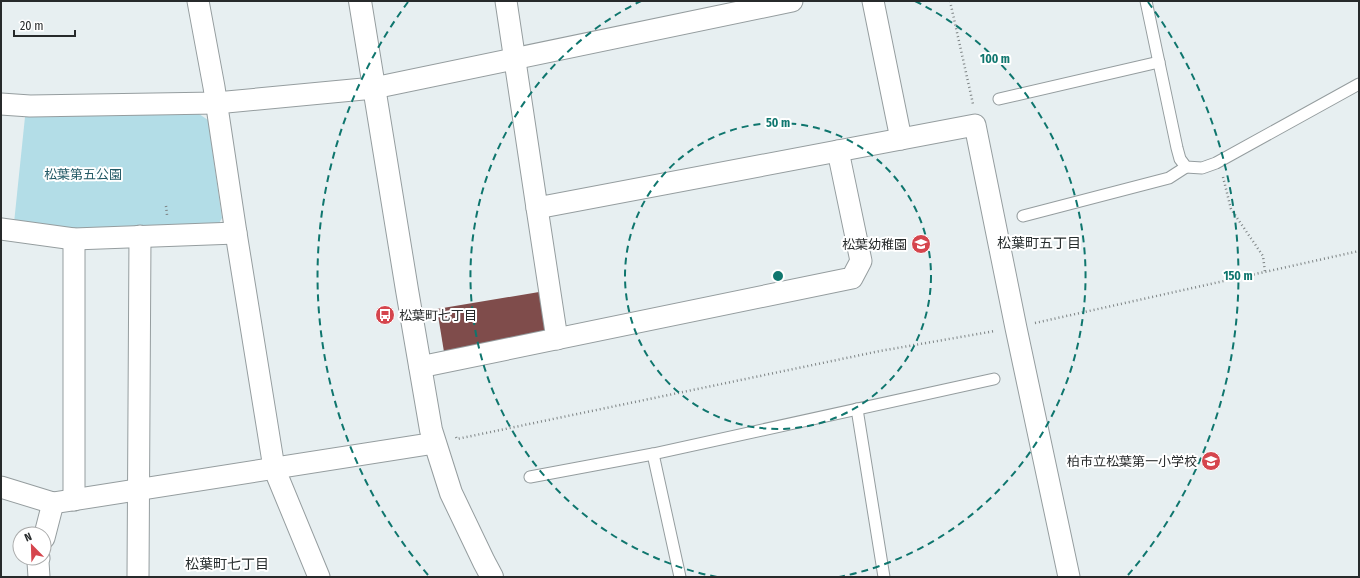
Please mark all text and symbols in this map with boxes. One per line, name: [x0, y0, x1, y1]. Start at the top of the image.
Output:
scale bar: [14, 12, 75, 38]
text: 20 m: [20, 19, 44, 33]
text: 100 m: [980, 52, 1010, 66]
text: 50 m: [766, 116, 790, 130]
park label: 松葉第五公園: [44, 167, 122, 182]
school or university icon: 松葉幼稚園: [910, 233, 932, 255]
district label: 松葉町五丁目: [997, 235, 1081, 252]
place label: 松葉幼稚園: [842, 237, 907, 252]
centre of rings: [771, 269, 785, 283]
text: 150 m: [1223, 269, 1253, 283]
bus stop icon: 松葉町七丁目: [374, 304, 396, 326]
place label: 松葉町七丁目: [399, 308, 477, 323]
school or university icon: 柏市立松葉第一小学校: [1200, 450, 1222, 472]
place label: 柏市立松葉第一小学校: [1067, 454, 1197, 469]
north arrow: [12, 526, 52, 566]
text: N: [23, 530, 34, 545]
district label: 松葉町七丁目: [185, 556, 269, 573]

